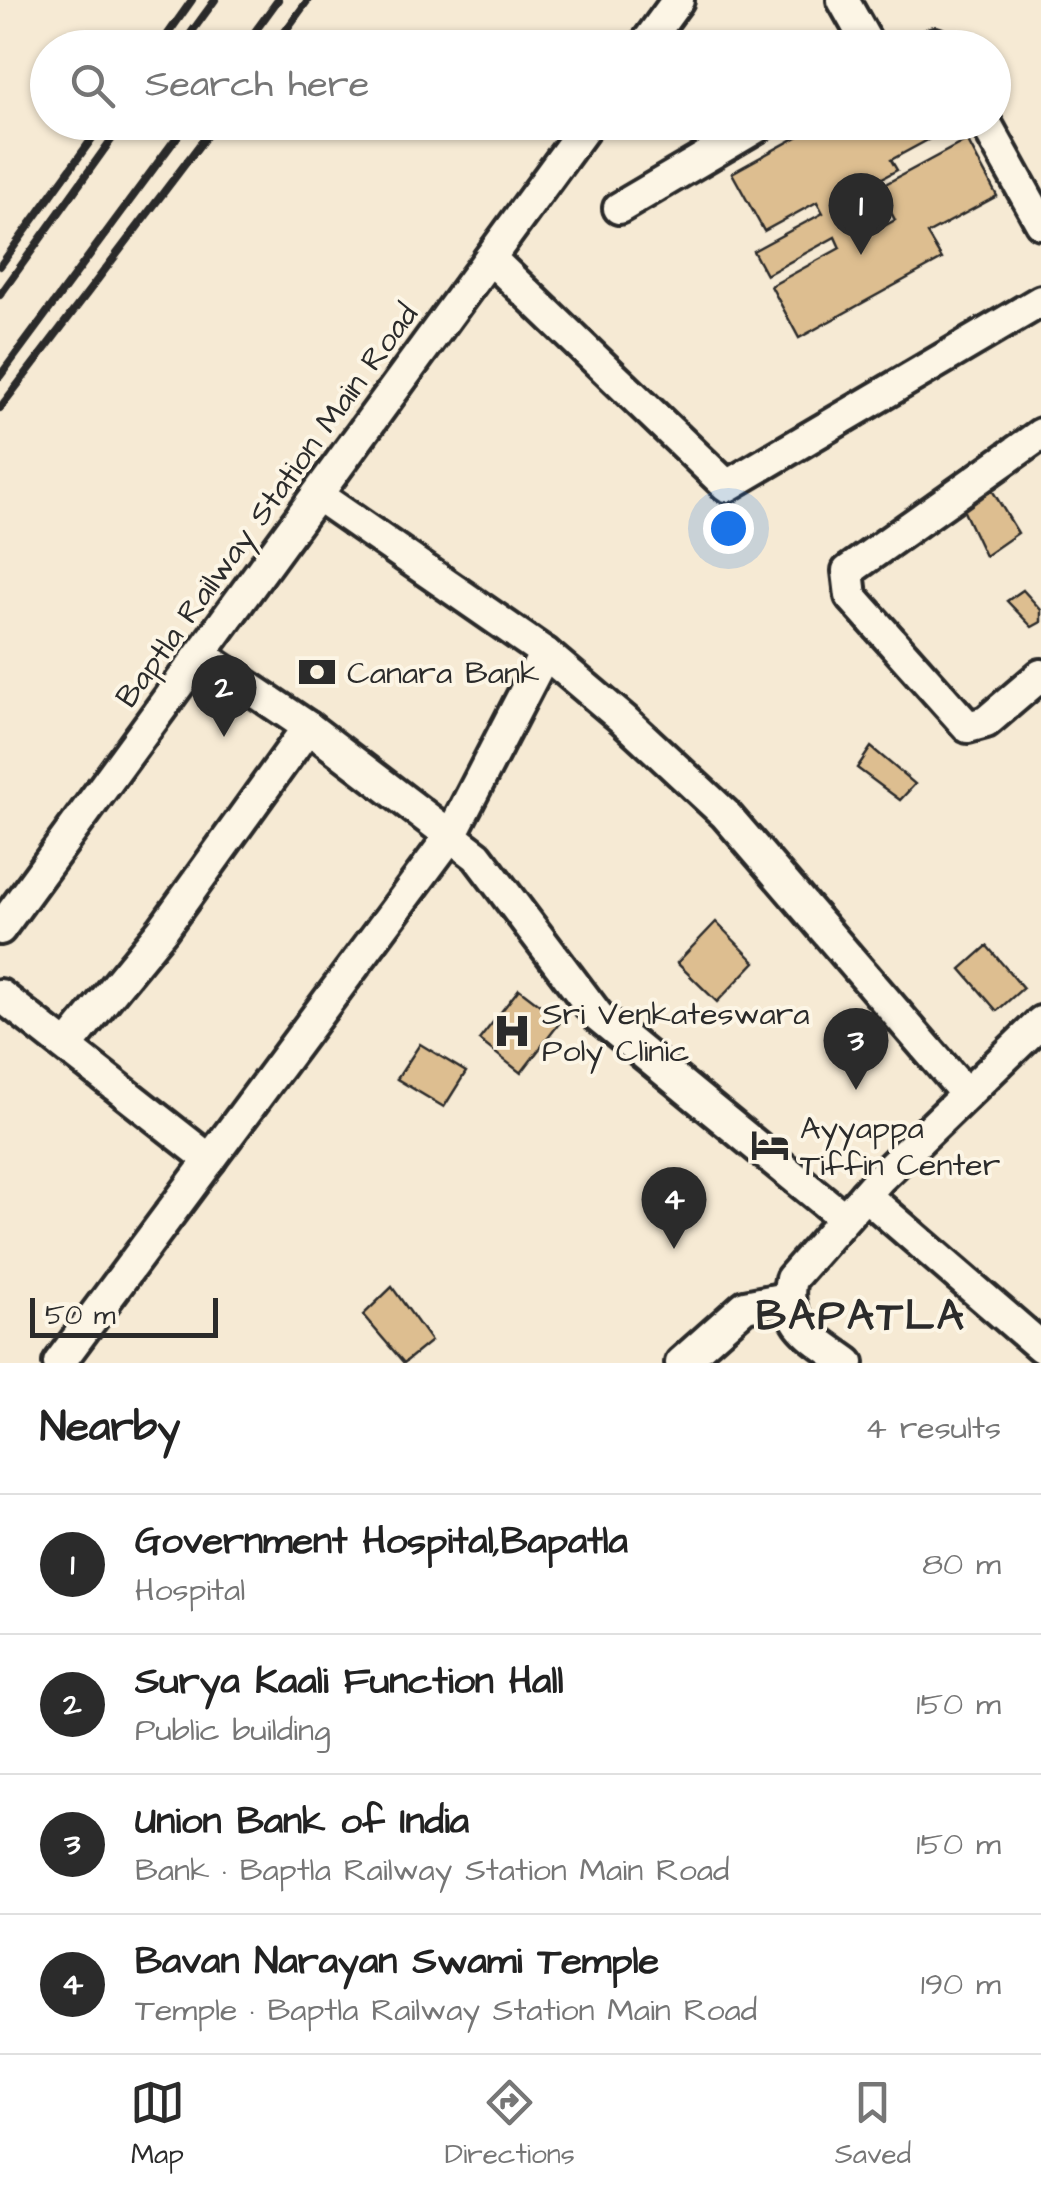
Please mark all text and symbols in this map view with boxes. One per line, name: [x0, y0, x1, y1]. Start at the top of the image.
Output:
search box: [30, 30, 1011, 140]
icon: search: [65, 58, 120, 113]
text: Search here: [145, 59, 369, 111]
pin: 1: [828, 172, 894, 255]
street label: Baptla Railway Station Main Road: [105, 295, 429, 717]
your location: [703, 503, 754, 554]
bank icon: Canara Bank: [296, 651, 338, 693]
place label: Canara Bank: [347, 651, 540, 696]
pin: 2: [192, 654, 256, 737]
place label: Sri Venkateswara Poly Clinic: [542, 992, 810, 1074]
pin: 3: [824, 1008, 888, 1090]
hospital icon: Sri Venkateswara Poly Clinic: [491, 1010, 533, 1052]
place label: Ayyappa Tiffin Center: [800, 1106, 1001, 1188]
hotel icon: Ayyappa Tiffin Center: [749, 1124, 791, 1166]
pin: 4: [642, 1166, 706, 1249]
district label: BAPATLA: [756, 1288, 966, 1346]
scale bar: [30, 1293, 218, 1338]
text: 50 m: [45, 1296, 116, 1335]
text: Nearby: [40, 1399, 180, 1457]
text: 4 results: [865, 1406, 1001, 1451]
text: Government Hospital,Bapatla: [135, 1516, 628, 1568]
text: 1: [70, 1542, 75, 1587]
text: 80 m: [922, 1542, 1001, 1587]
text: Hospital: [135, 1568, 245, 1613]
text: Surya Kaali Function Hall: [135, 1656, 563, 1708]
text: 2: [63, 1682, 82, 1727]
text: 150 m: [916, 1682, 1001, 1727]
text: Public building: [135, 1708, 330, 1753]
text: Union Bank of India: [135, 1796, 469, 1848]
text: 3: [64, 1822, 81, 1867]
text: 150 m: [916, 1822, 1001, 1867]
text: Bank · Baptla Railway Station Main Road: [135, 1848, 730, 1893]
text: Bavan Narayan Swami Temple: [135, 1936, 659, 1988]
text: 4: [62, 1962, 83, 2007]
text: 190 m: [921, 1962, 1001, 2007]
text: Temple · Baptla Railway Station Main Road: [135, 1988, 757, 2033]
tab: Map: [130, 2075, 185, 2174]
tab: Directions: [445, 2075, 575, 2174]
tab: Saved: [835, 2075, 911, 2174]

